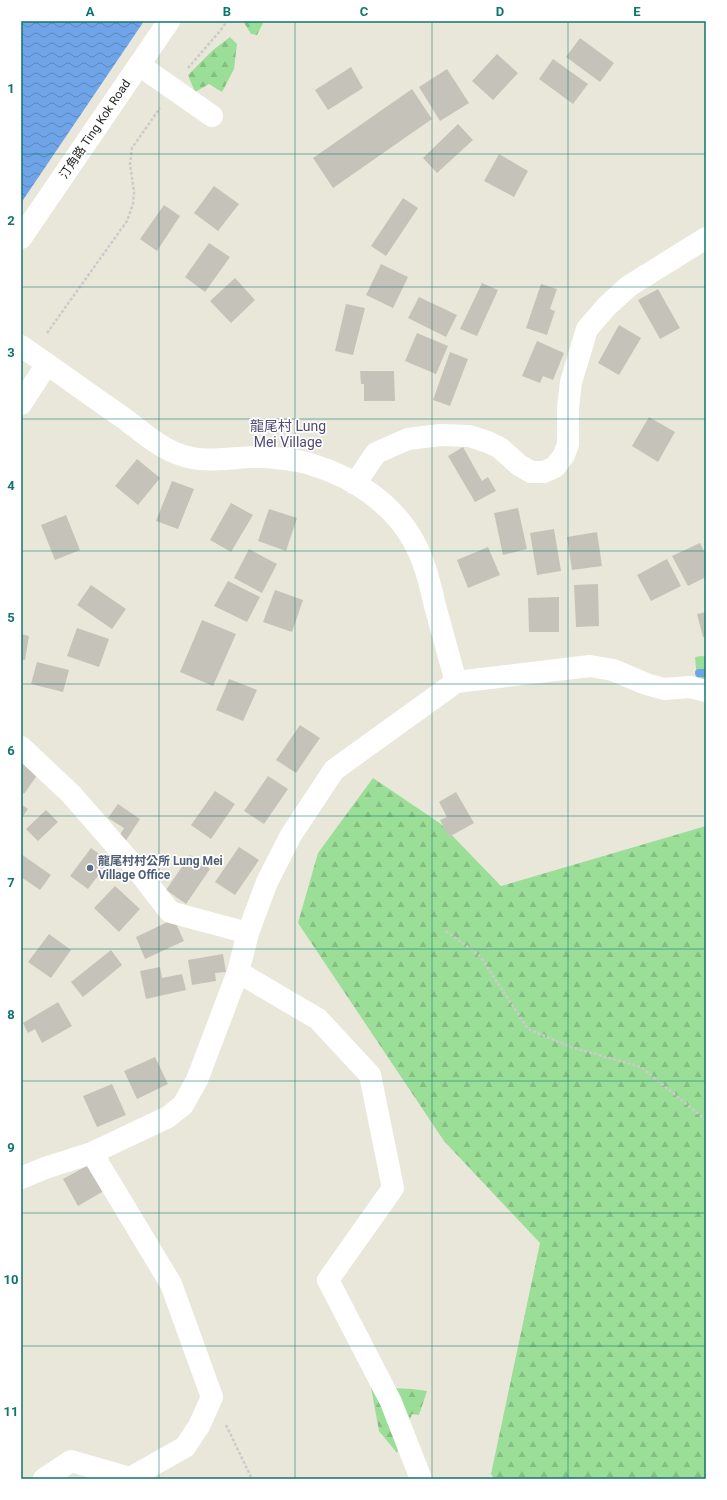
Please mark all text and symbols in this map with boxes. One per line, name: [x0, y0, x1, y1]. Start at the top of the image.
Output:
text: A: [86, 4, 95, 19]
text: B: [223, 4, 231, 19]
text: C: [360, 4, 369, 19]
text: D: [496, 4, 504, 19]
text: E: [633, 4, 641, 19]
street label: 汀角路 Ting Kok Road: [57, 77, 133, 181]
text: 1: [7, 81, 15, 96]
text: 2: [7, 213, 15, 228]
text: 3: [7, 345, 15, 360]
district label: 龍尾村 Lung Mei Village: [250, 418, 326, 450]
text: 4: [7, 478, 15, 493]
text: 5: [7, 610, 15, 625]
text: 6: [7, 743, 15, 758]
place label: 龍尾村村公所 Lung Mei Village Office: [98, 854, 223, 882]
marker: 龍尾村村公所 Lung Mei Village Office: [85, 863, 95, 873]
text: 7: [7, 875, 15, 890]
text: 8: [7, 1007, 15, 1022]
text: 9: [7, 1140, 15, 1155]
text: 10: [4, 1272, 18, 1287]
text: 11: [4, 1404, 18, 1419]

